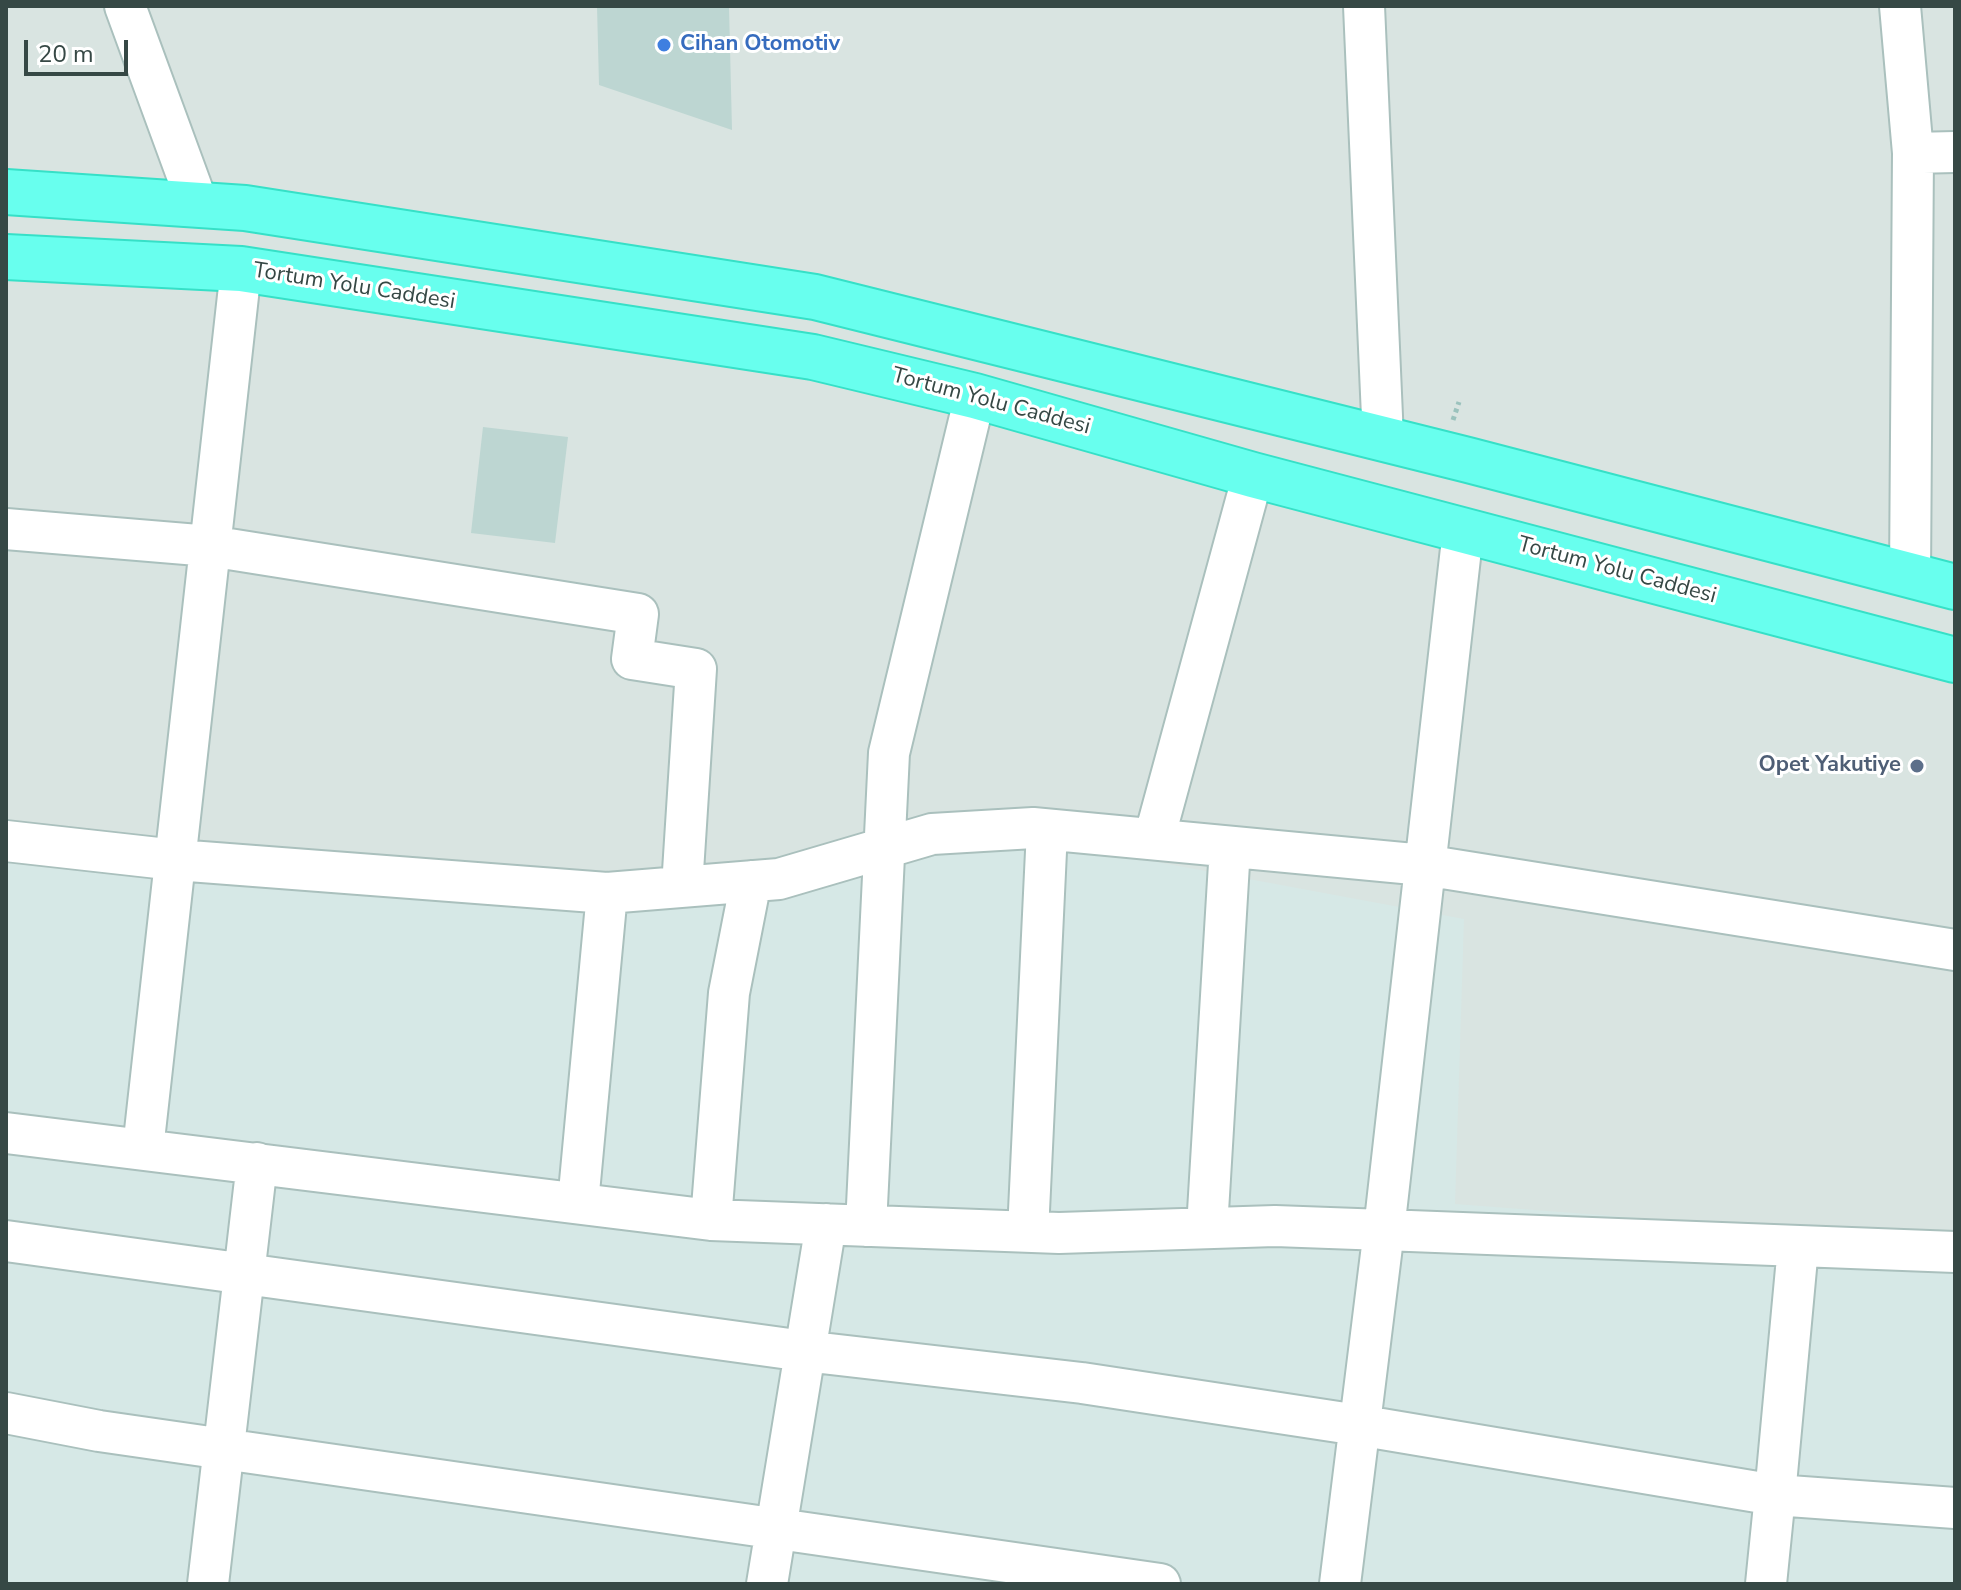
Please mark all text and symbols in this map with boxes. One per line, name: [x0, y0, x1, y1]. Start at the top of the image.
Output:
scale bar: [28, 24, 132, 74]
place label: Cihan Otomotiv: [680, 32, 840, 58]
marker: Cihan Otomotiv: [655, 36, 673, 54]
text: 20 m: [38, 38, 94, 70]
street label: Tortum Yolu Caddesi: [251, 258, 457, 316]
street label: Tortum Yolu Caddesi: [889, 363, 1093, 441]
street label: Tortum Yolu Caddesi: [1515, 532, 1719, 610]
place label: Opet Yakutiye: [1758, 753, 1901, 779]
marker: Opet Yakutiye: [1908, 757, 1926, 775]

